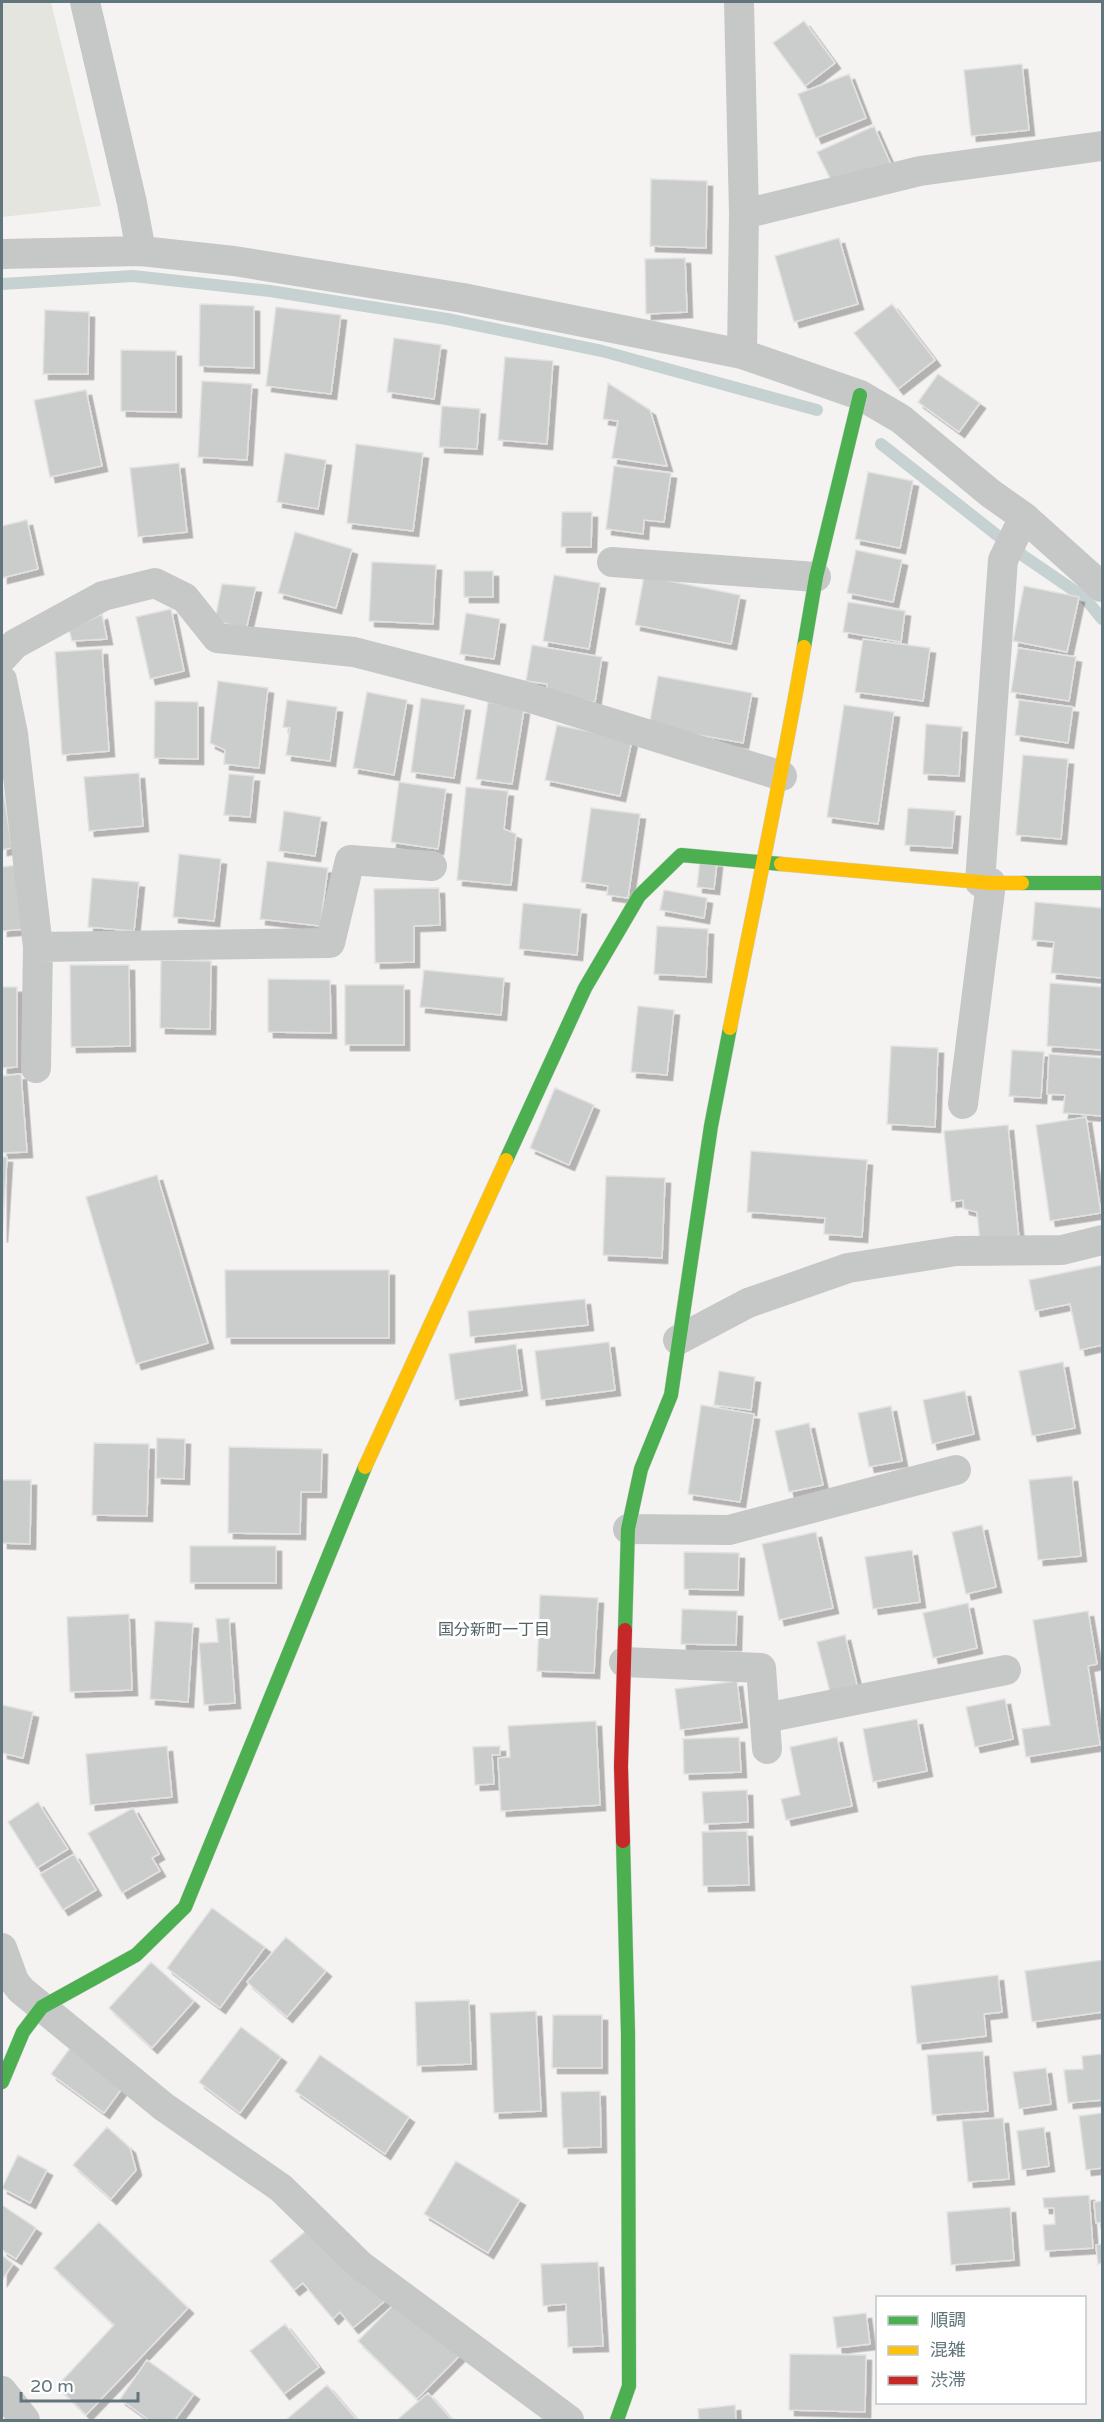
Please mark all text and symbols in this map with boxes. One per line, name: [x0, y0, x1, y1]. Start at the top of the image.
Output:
district label: 国分新町一丁目: [438, 1620, 550, 1640]
legend: [876, 2296, 1086, 2404]
text: 順調: [930, 2309, 966, 2331]
text: 混雑: [930, 2339, 966, 2361]
scale bar: [21, 2365, 138, 2403]
text: 渋滞: [930, 2369, 966, 2391]
text: 20 m: [30, 2375, 74, 2397]

